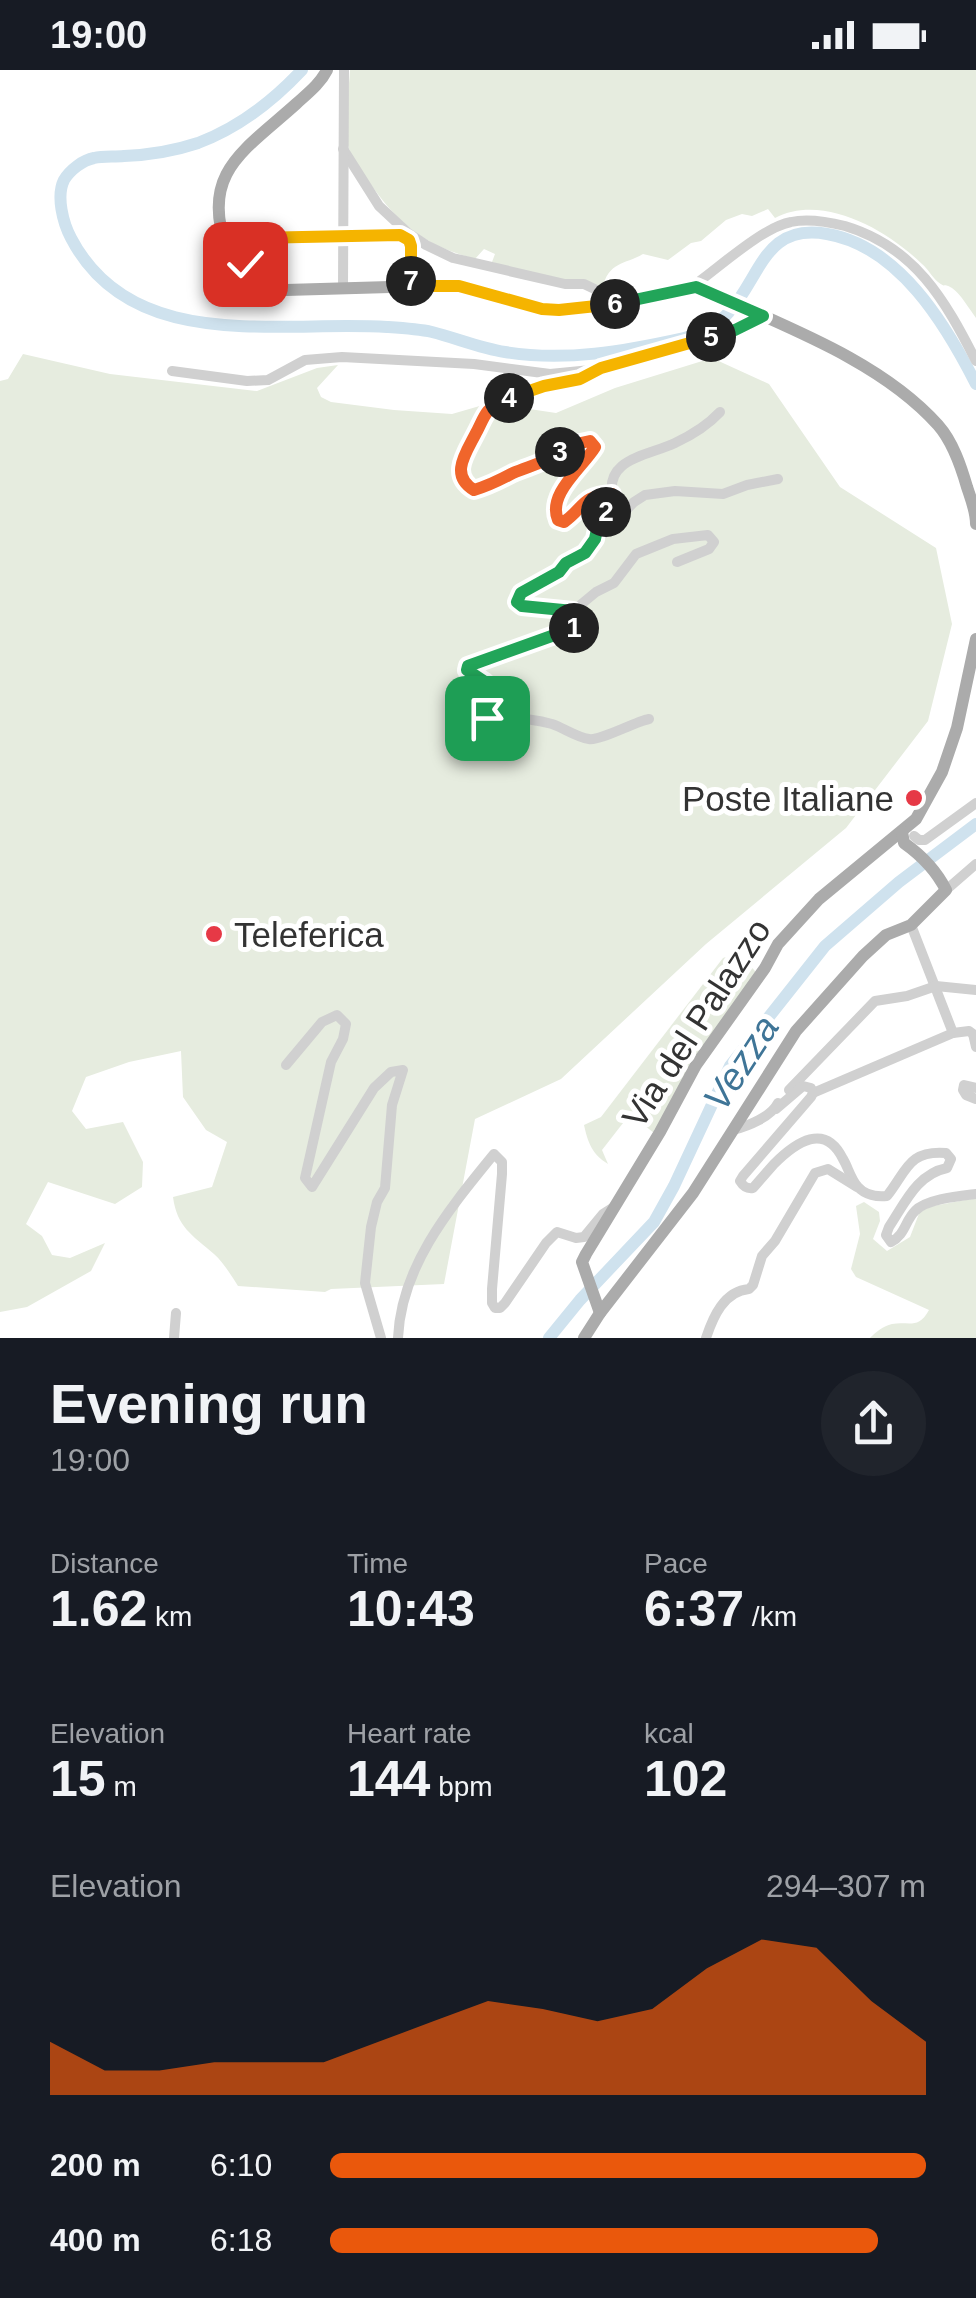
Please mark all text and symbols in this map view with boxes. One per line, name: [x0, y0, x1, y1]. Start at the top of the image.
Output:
text: 19:00: [50, 14, 147, 56]
pin: [203, 222, 288, 307]
icon: check: [218, 237, 273, 292]
pin: 7: [386, 256, 436, 306]
text: 7: [403, 265, 419, 296]
pin: 6: [590, 279, 640, 329]
text: 6: [607, 288, 623, 319]
pin: 5: [686, 312, 736, 362]
text: 5: [703, 321, 719, 352]
pin: 4: [484, 373, 534, 423]
text: 4: [501, 382, 517, 413]
pin: 3: [535, 427, 585, 477]
text: 3: [552, 436, 568, 467]
pin: 2: [581, 487, 631, 537]
text: 2: [598, 496, 614, 527]
pin: 1: [549, 603, 599, 653]
text: 1: [566, 612, 582, 643]
pin: [445, 676, 530, 761]
icon: arrive: [460, 691, 515, 746]
place label: Poste Italiane: [682, 779, 894, 818]
marker: Poste Italiane: [903, 787, 925, 809]
street label: Via del Palazzo: [614, 911, 778, 1135]
place label: Teleferica: [234, 915, 384, 954]
marker: Teleferica: [203, 923, 225, 945]
water label: Vezza: [695, 1008, 787, 1118]
button: share: [821, 1371, 926, 1476]
text: Evening run: [50, 1373, 368, 1435]
text: 19:00: [50, 1442, 130, 1478]
text: Distance: [50, 1548, 159, 1579]
text: Time: [347, 1548, 408, 1579]
text: Pace: [644, 1548, 708, 1579]
text: 1.62: [50, 1581, 147, 1637]
text: 10:43: [347, 1581, 475, 1637]
text: 6:37: [644, 1581, 744, 1637]
text: km: [147, 1601, 192, 1632]
text: /km: [744, 1601, 797, 1632]
text: Elevation: [50, 1718, 165, 1749]
text: Heart rate: [347, 1718, 472, 1749]
text: kcal: [644, 1718, 694, 1749]
text: 15: [50, 1751, 106, 1807]
text: 144: [347, 1751, 430, 1807]
text: 102: [644, 1751, 727, 1807]
text: m: [106, 1771, 137, 1802]
text: bpm: [430, 1771, 493, 1802]
text: Elevation: [50, 1868, 182, 1904]
text: 294–307 m: [766, 1868, 926, 1904]
text: 200 m: [50, 2147, 141, 2183]
text: 6:10: [210, 2147, 272, 2183]
text: 400 m: [50, 2222, 141, 2258]
text: 6:18: [210, 2222, 272, 2258]

